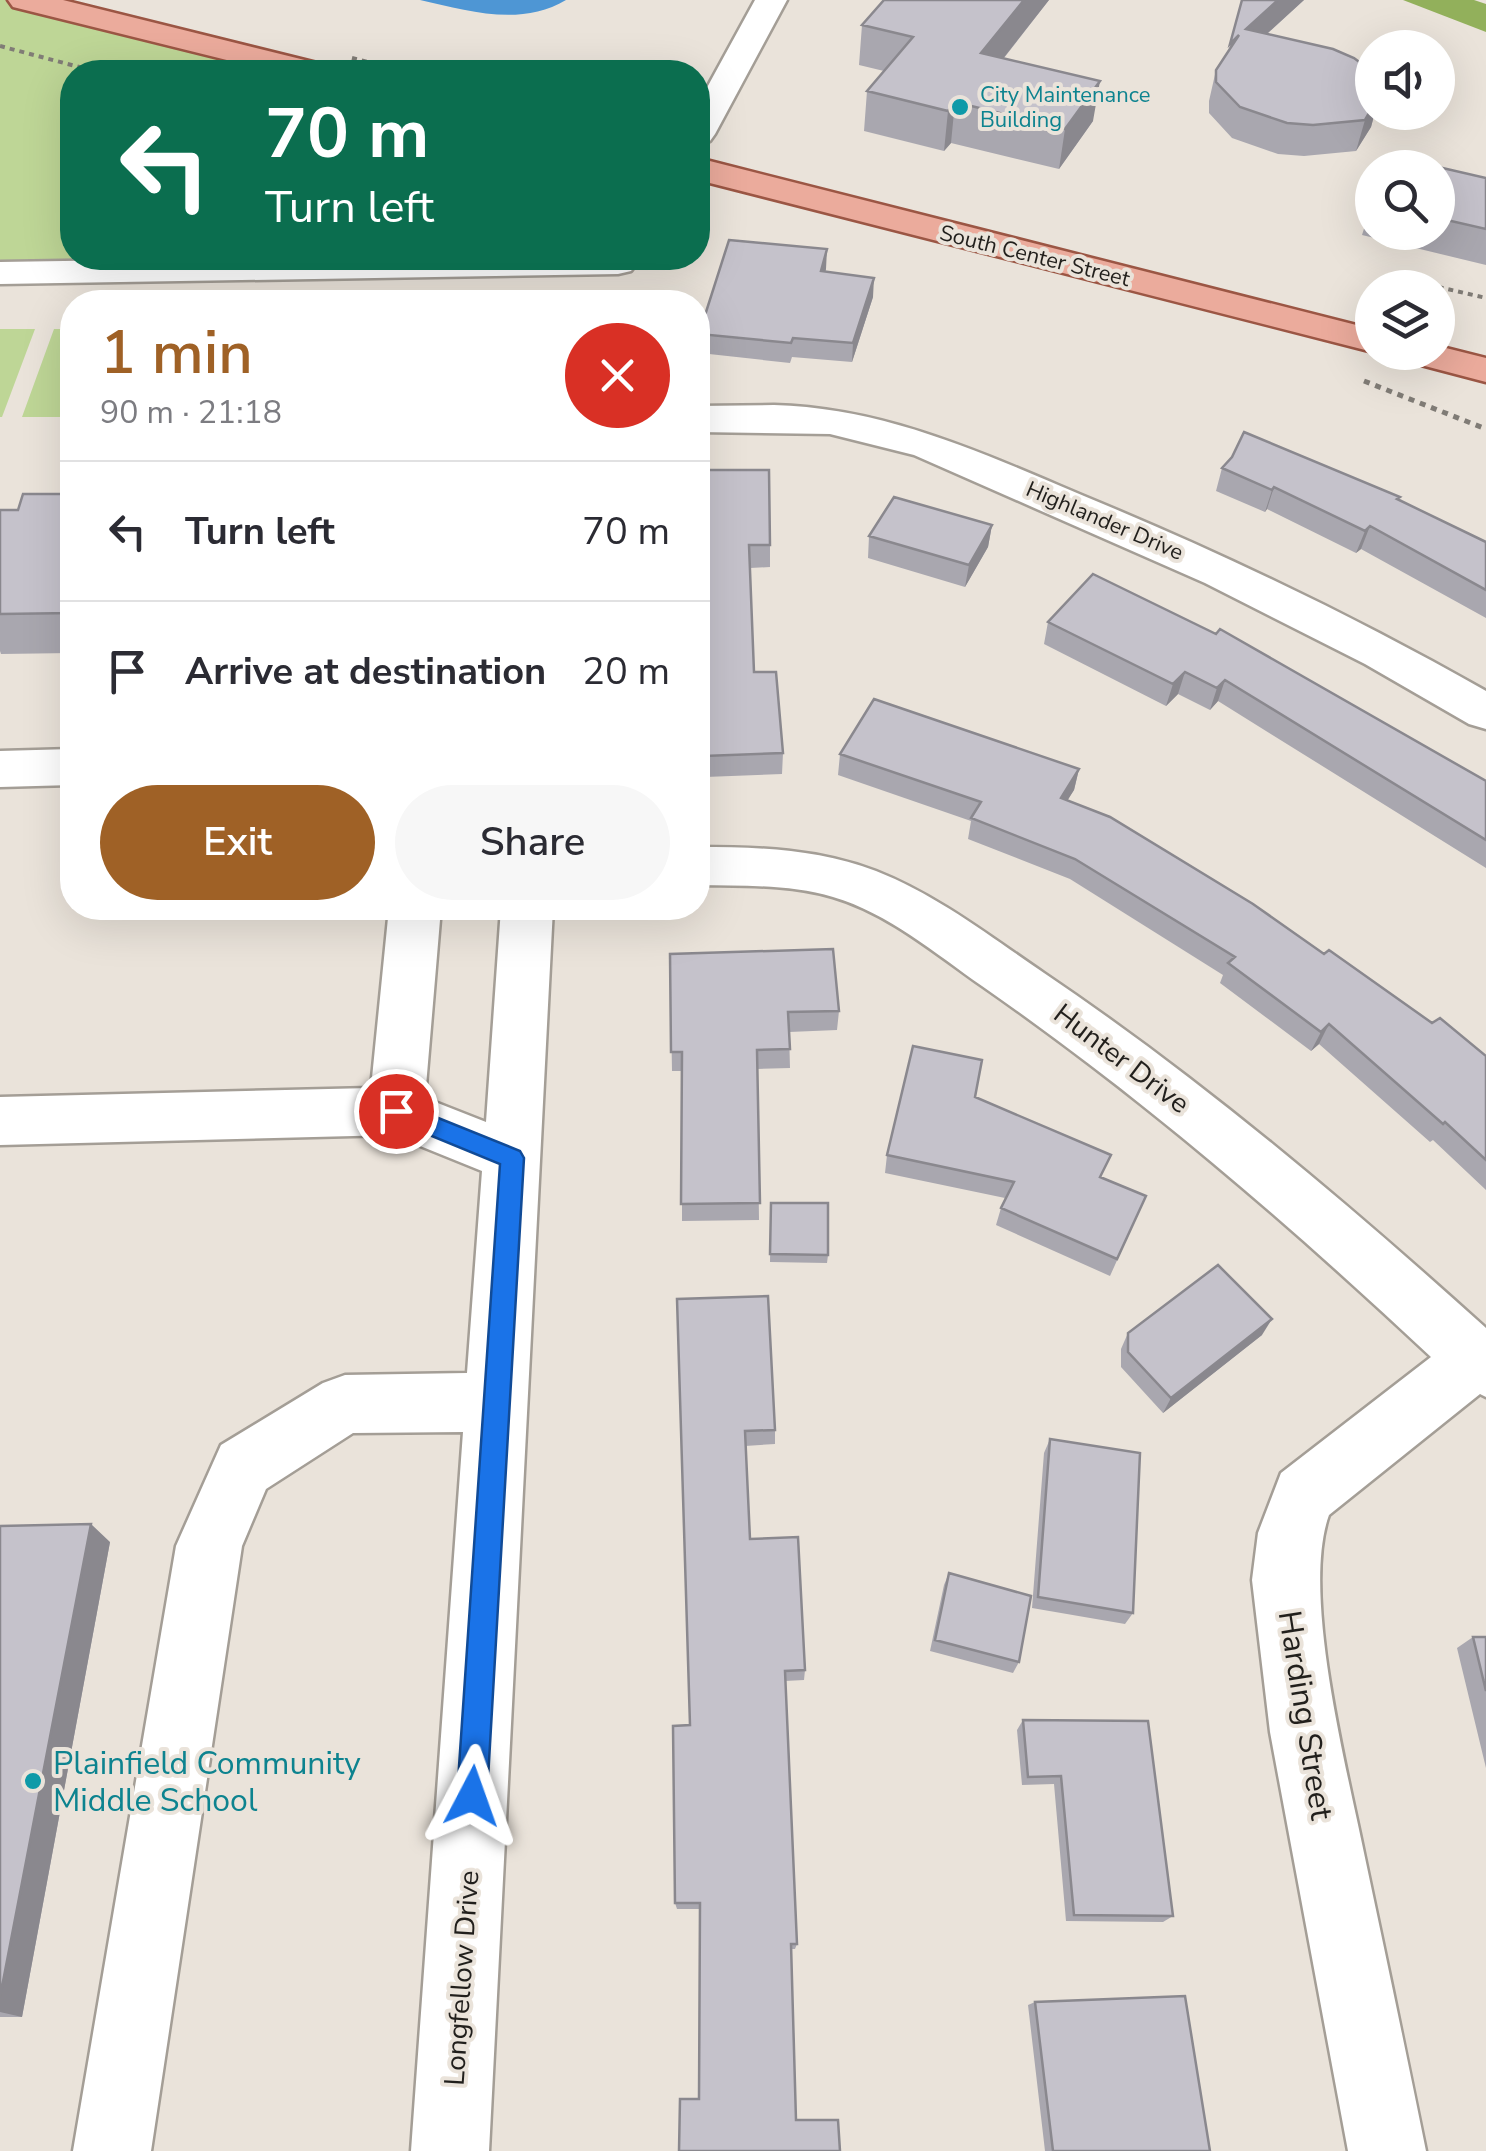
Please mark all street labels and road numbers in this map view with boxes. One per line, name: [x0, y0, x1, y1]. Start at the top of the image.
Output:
street label: South Center Street: [937, 218, 1133, 294]
street label: Highlander Drive: [1021, 474, 1188, 568]
street label: Hunter Drive: [1046, 995, 1197, 1122]
street label: Harding Street: [1268, 1607, 1343, 1823]
street label: Longfellow Drive: [436, 1869, 488, 2087]

